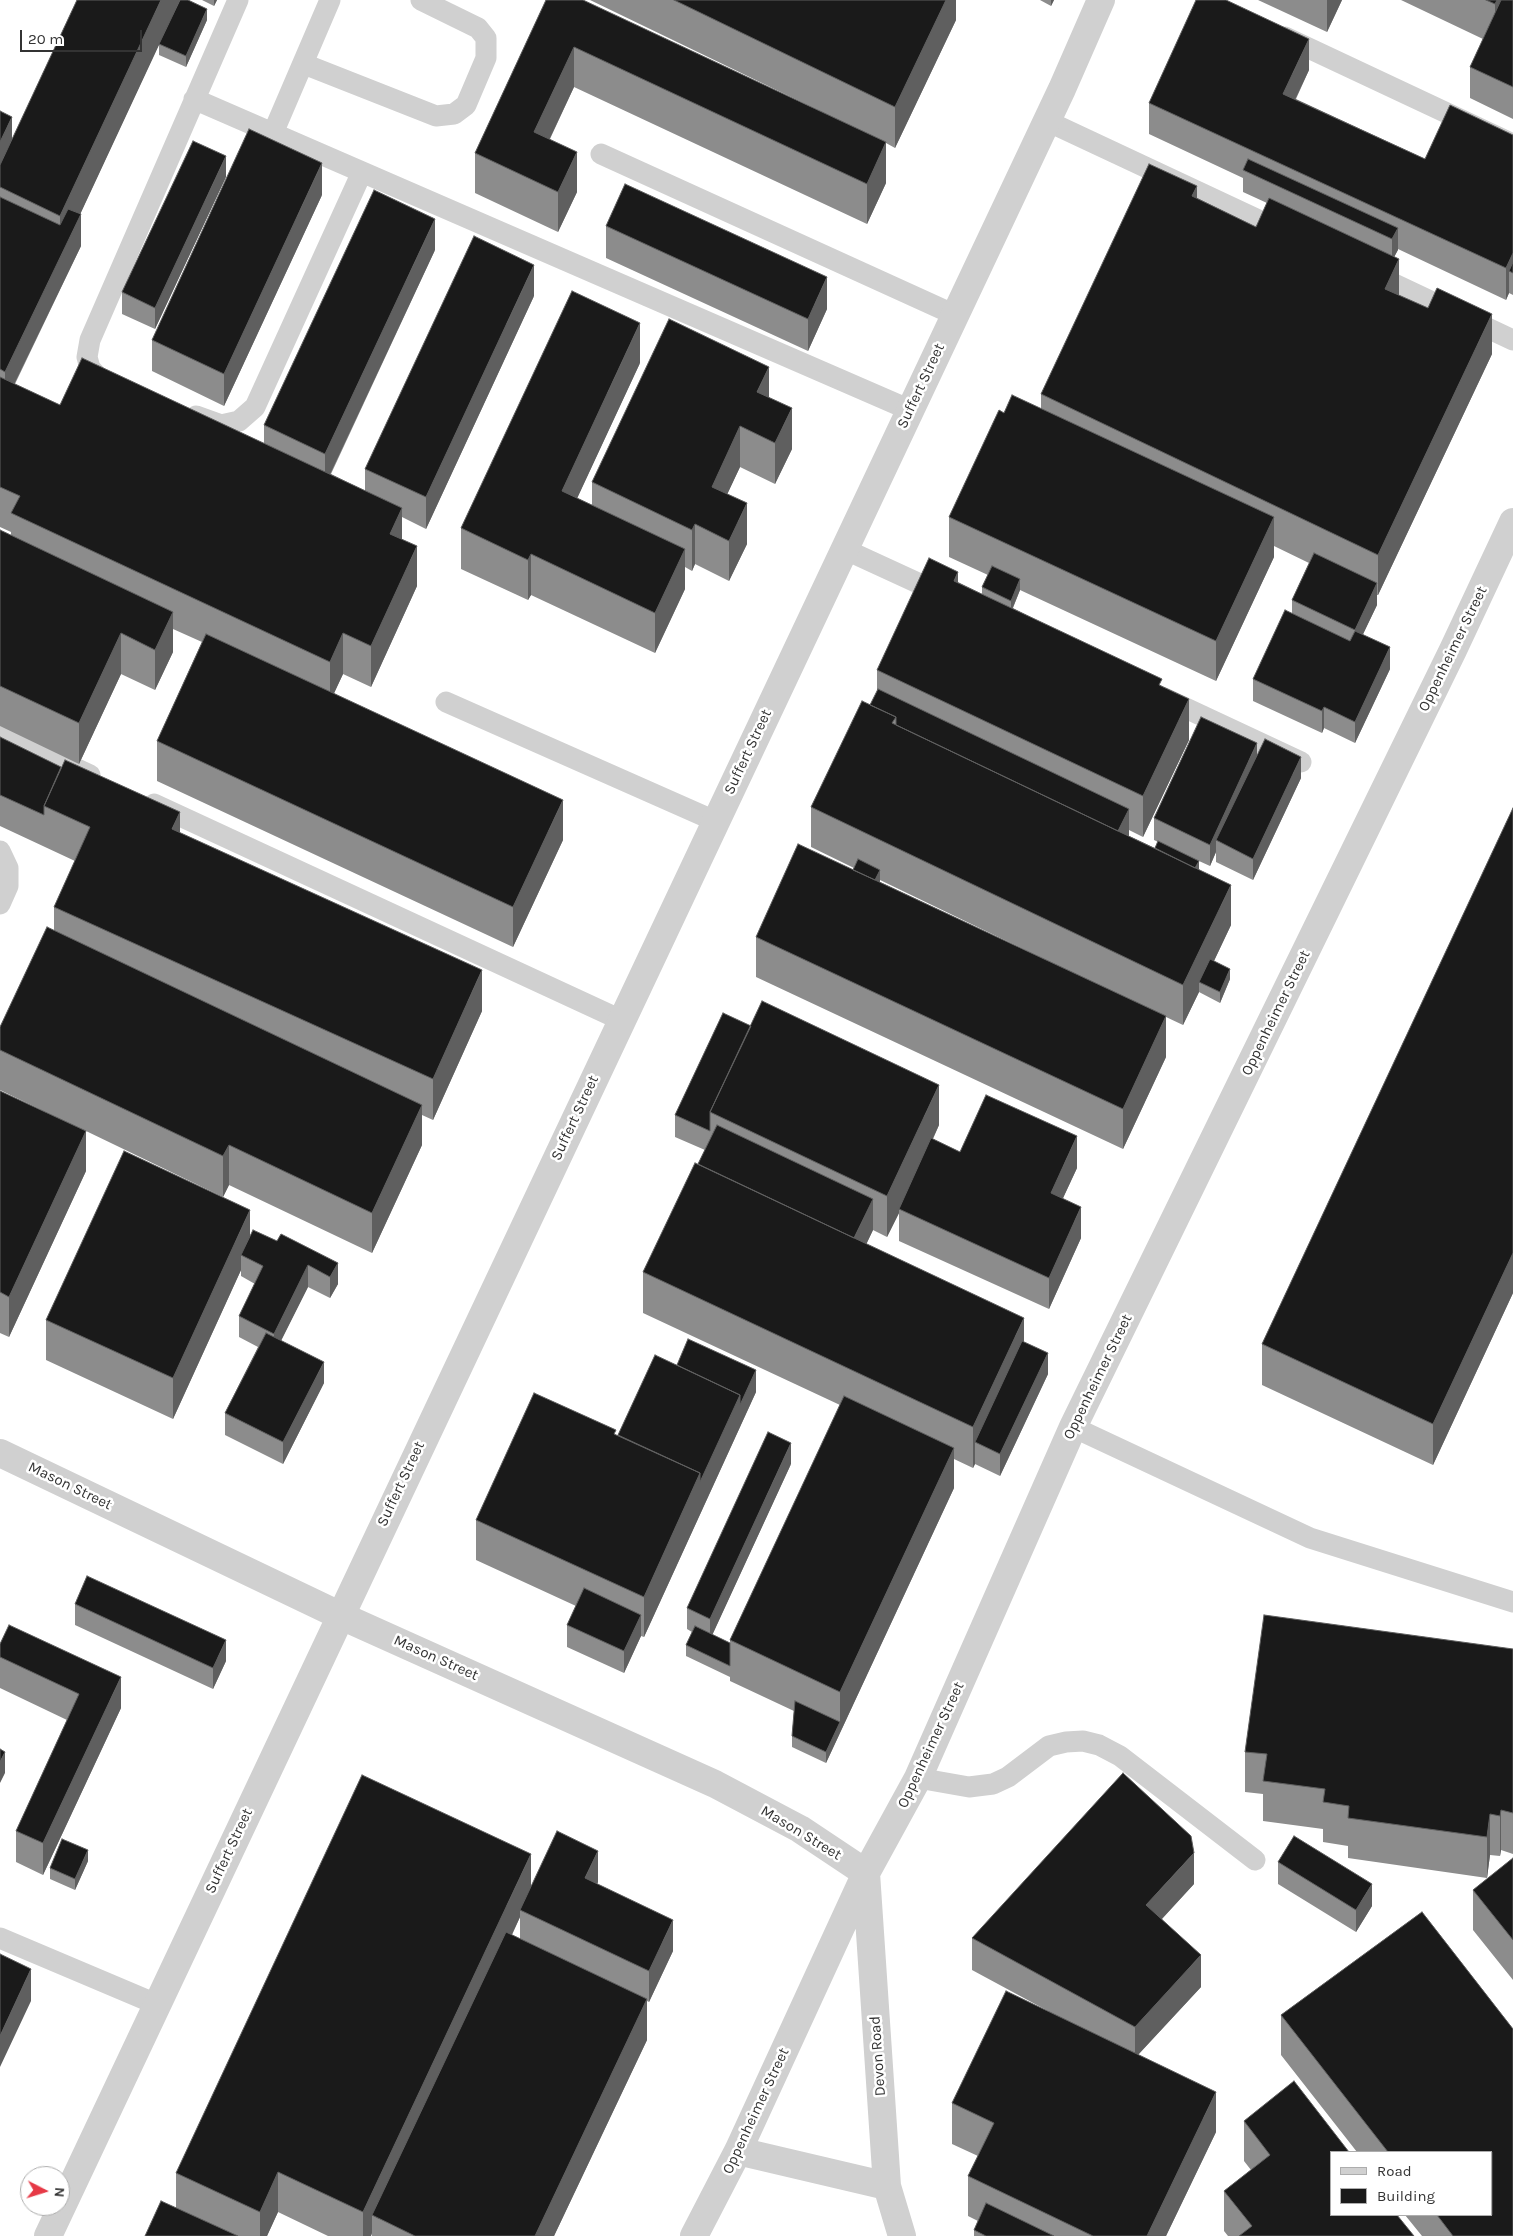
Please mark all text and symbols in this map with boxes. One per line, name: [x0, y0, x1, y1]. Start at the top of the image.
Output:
scale bar: [22, 20, 145, 52]
text: 20 m: [28, 30, 63, 48]
street label: Suffert Street: [893, 341, 949, 431]
street label: Oppenheimer Street: [1415, 583, 1491, 715]
street label: Suffert Street: [720, 707, 776, 797]
street label: Oppenheimer Street: [1238, 947, 1314, 1079]
street label: Suffert Street: [547, 1073, 603, 1163]
street label: Oppenheimer Street: [1060, 1311, 1136, 1443]
street label: Suffert Street: [373, 1439, 429, 1529]
street label: Mason Street: [25, 1458, 115, 1514]
street label: Mason Street: [391, 1631, 481, 1685]
street label: Oppenheimer Street: [894, 1679, 968, 1811]
street label: Mason Street: [757, 1802, 845, 1864]
street label: Suffert Street: [201, 1806, 257, 1896]
street label: Devon Road: [866, 2015, 890, 2097]
street label: Oppenheimer Street: [719, 2045, 793, 2177]
legend: [1330, 2151, 1493, 2216]
text: Road: [1377, 2162, 1412, 2180]
north arrow: [20, 2166, 70, 2216]
text: N: [51, 2187, 68, 2198]
text: Building: [1377, 2187, 1435, 2205]

